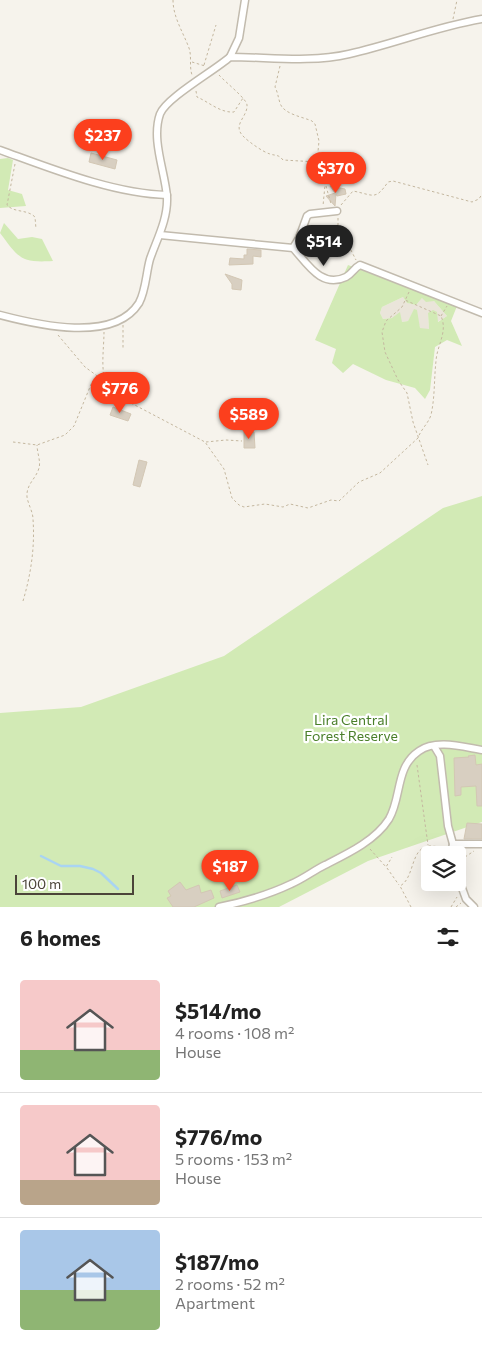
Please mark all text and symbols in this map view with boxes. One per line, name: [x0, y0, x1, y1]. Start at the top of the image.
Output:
pin: $237: [73, 119, 133, 161]
text: $237: [85, 125, 121, 144]
pin: $370: [306, 152, 366, 194]
text: $370: [317, 158, 355, 177]
pin: $514: [294, 224, 354, 267]
text: $514: [306, 231, 342, 250]
pin: $776: [90, 372, 150, 414]
text: $776: [102, 378, 138, 397]
pin: $589: [219, 398, 279, 440]
text: $589: [230, 404, 268, 423]
park label: Lira Central Forest Reserve: [304, 711, 398, 744]
map controls: [421, 846, 466, 891]
button: layers: [421, 846, 466, 891]
pin: $187: [200, 850, 260, 892]
text: $187: [213, 856, 247, 875]
scale bar: [15, 872, 134, 895]
text: 100 m: [22, 875, 61, 892]
icon: filters: [434, 923, 462, 951]
text: 6 homes: [20, 925, 101, 950]
text: $514/mo: [175, 998, 261, 1023]
icon: home: [60, 1000, 120, 1060]
text: 4 rooms · 108 m²: [175, 1023, 295, 1042]
text: House: [175, 1042, 221, 1061]
text: $776/mo: [175, 1124, 262, 1149]
icon: home: [60, 1125, 120, 1185]
text: 5 rooms · 153 m²: [175, 1149, 292, 1168]
text: House: [175, 1168, 221, 1187]
text: $187/mo: [175, 1249, 259, 1274]
icon: home: [60, 1250, 120, 1310]
text: 2 rooms · 52 m²: [175, 1274, 285, 1293]
text: Apartment: [175, 1293, 255, 1312]

